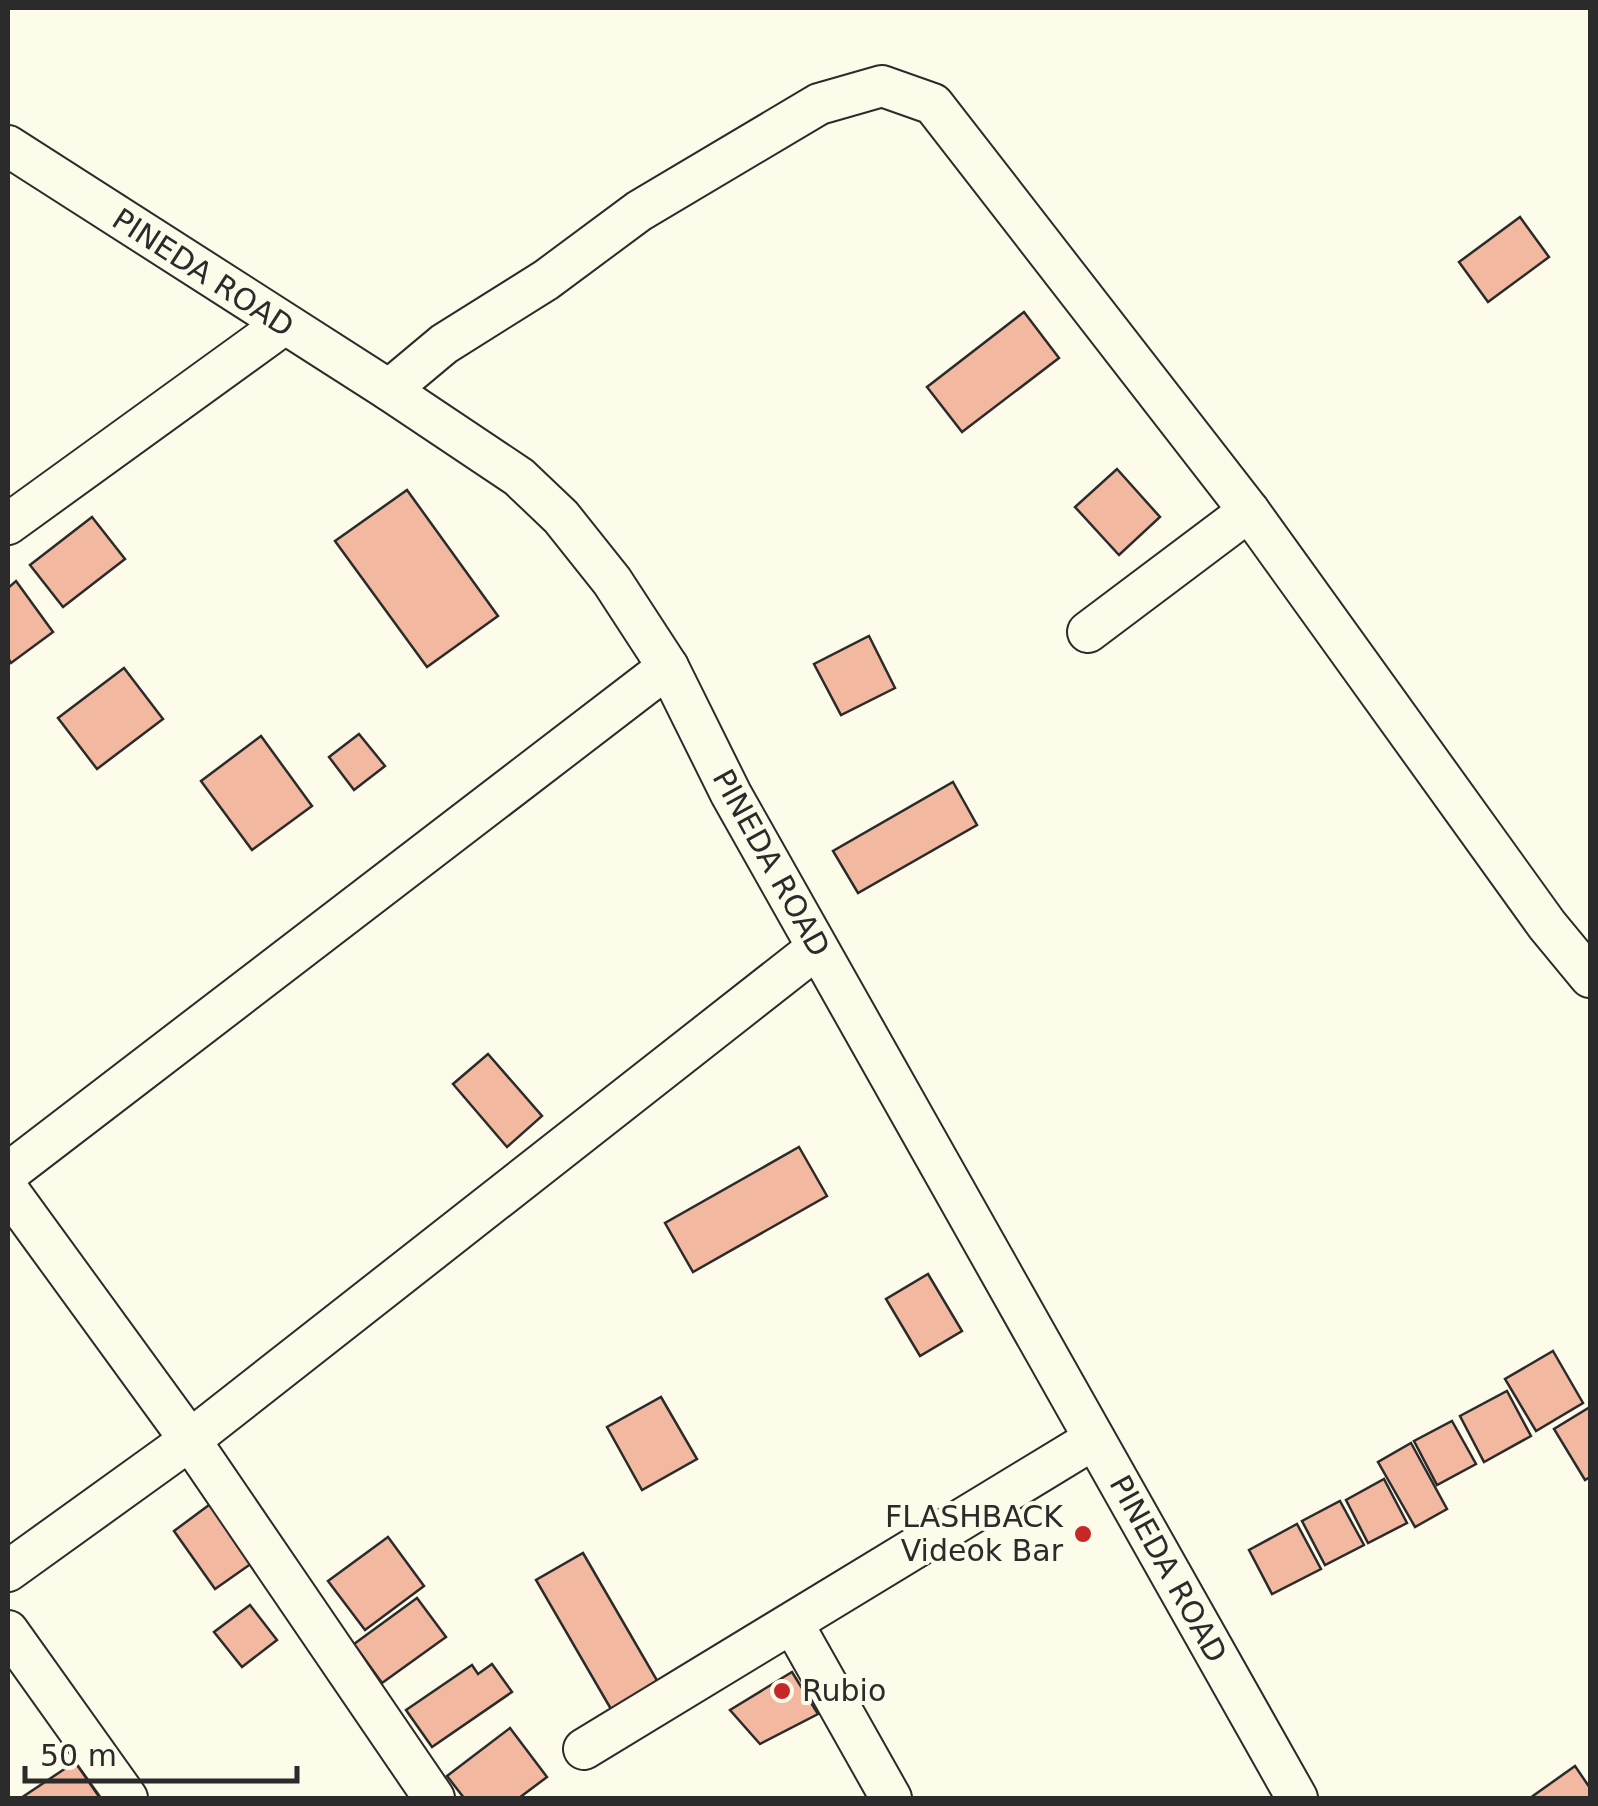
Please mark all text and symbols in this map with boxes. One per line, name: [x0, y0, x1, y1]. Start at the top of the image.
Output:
street label: PINEDA ROAD: [106, 201, 300, 344]
street label: PINEDA ROAD: [706, 763, 837, 962]
street label: PINEDA ROAD: [1103, 1469, 1234, 1668]
place label: FLASHBACK Videok Bar: [885, 1499, 1064, 1568]
marker: FLASHBACK Videok Bar: [1072, 1523, 1094, 1545]
place label: Rubio: [802, 1673, 886, 1708]
marker: Rubio: [771, 1680, 793, 1702]
scale bar: [25, 1721, 298, 1783]
text: 50 m: [40, 1738, 117, 1773]

